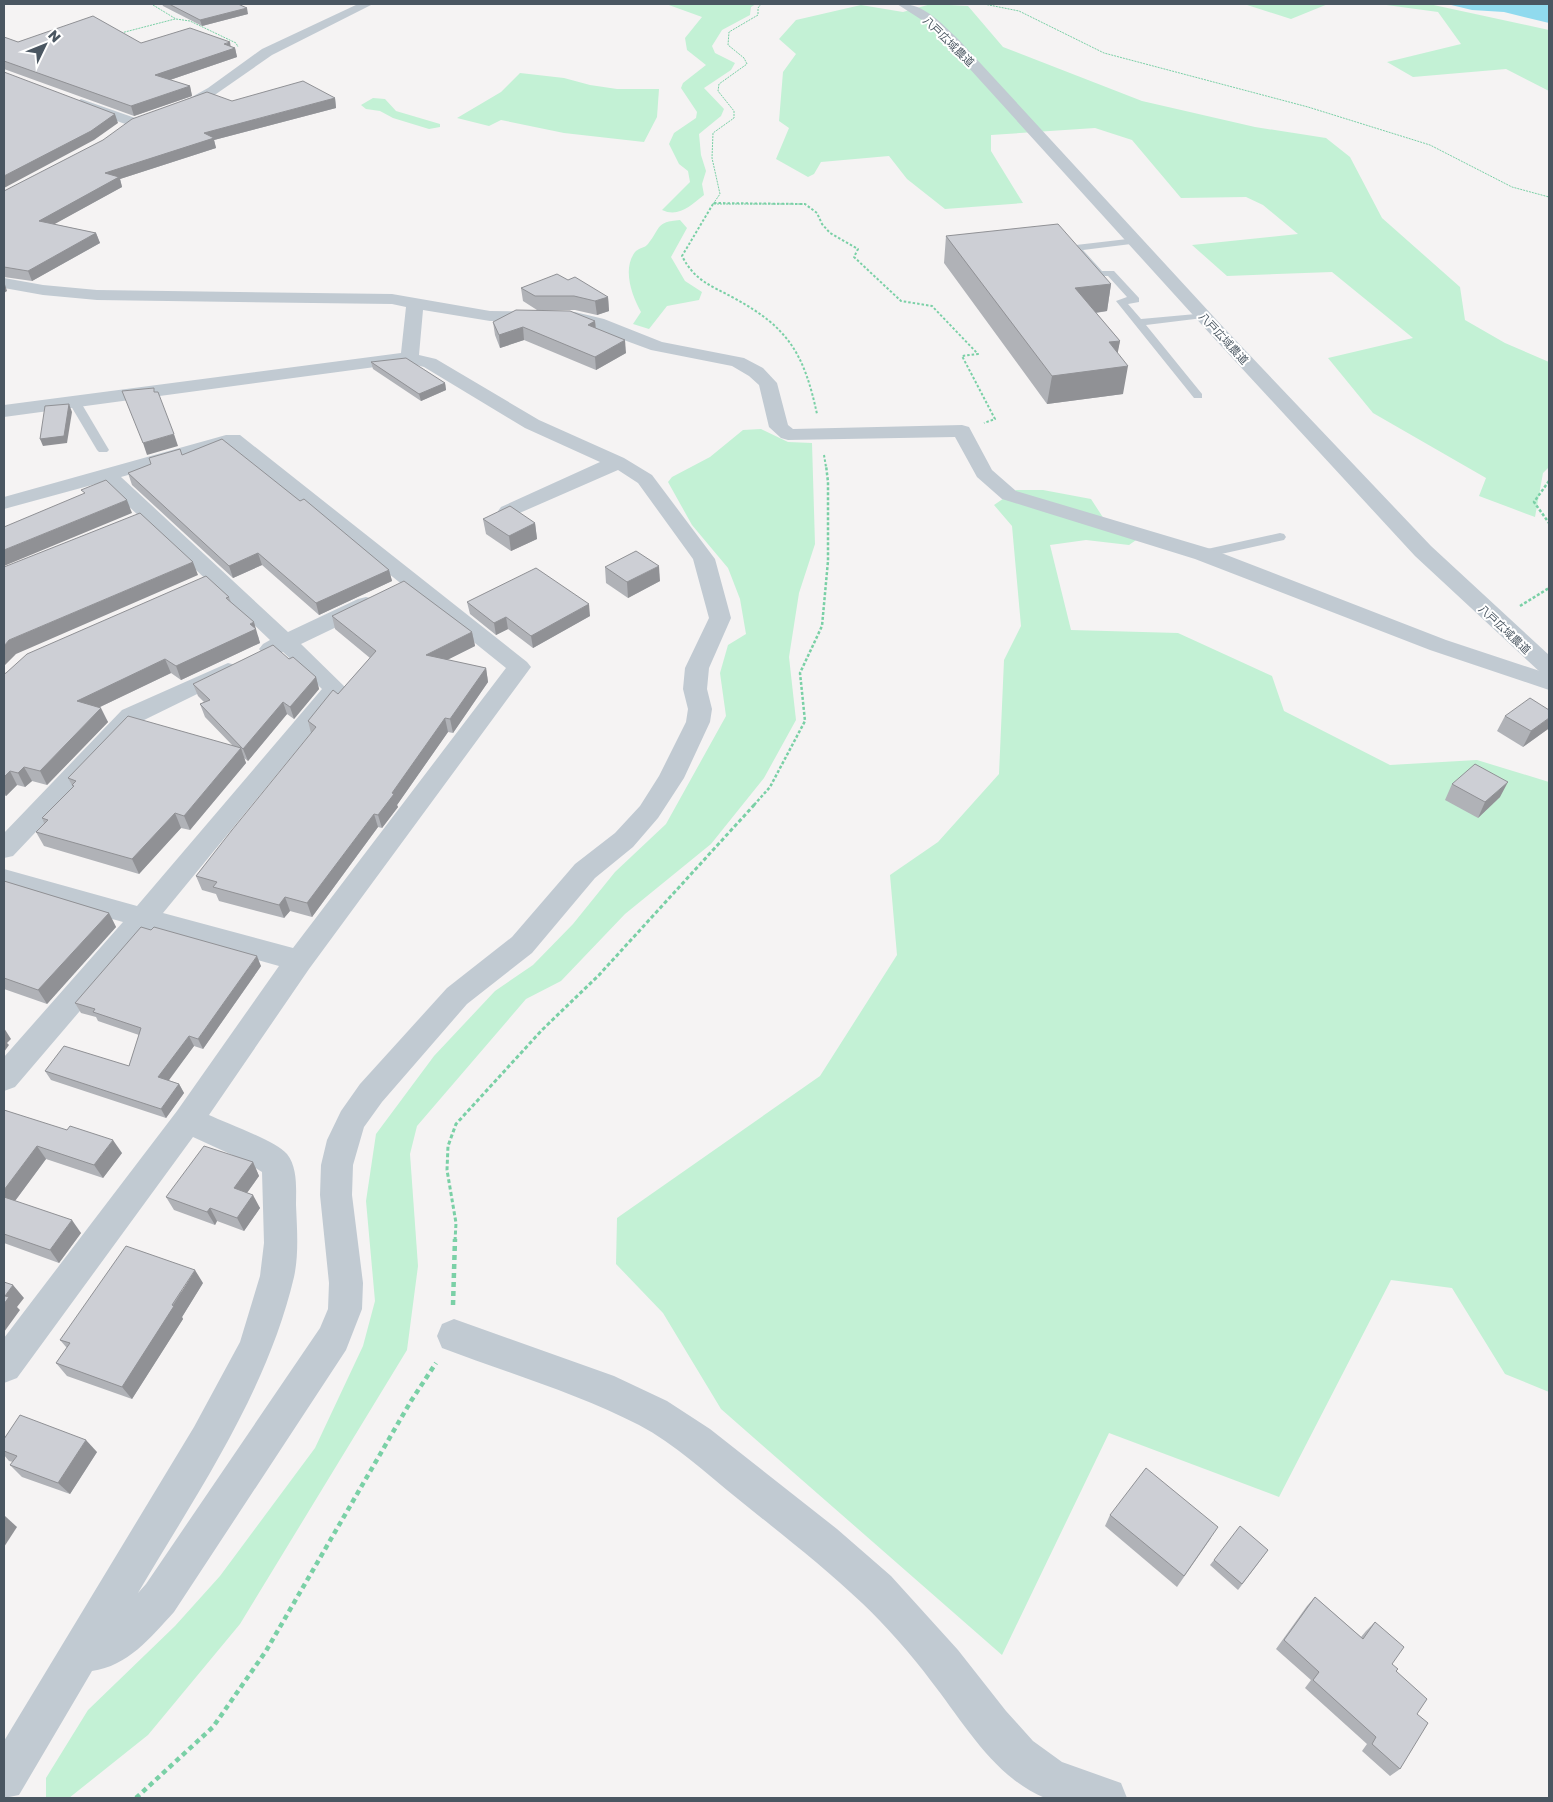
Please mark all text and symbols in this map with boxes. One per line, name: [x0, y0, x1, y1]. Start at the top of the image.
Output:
street label: 八戸広域農道: [921, 13, 977, 69]
north arrow: [20, 20, 70, 70]
text: N: [45, 26, 65, 45]
street label: 八戸広域農道: [1197, 309, 1251, 367]
street label: 八戸広域農道: [1476, 602, 1534, 656]

